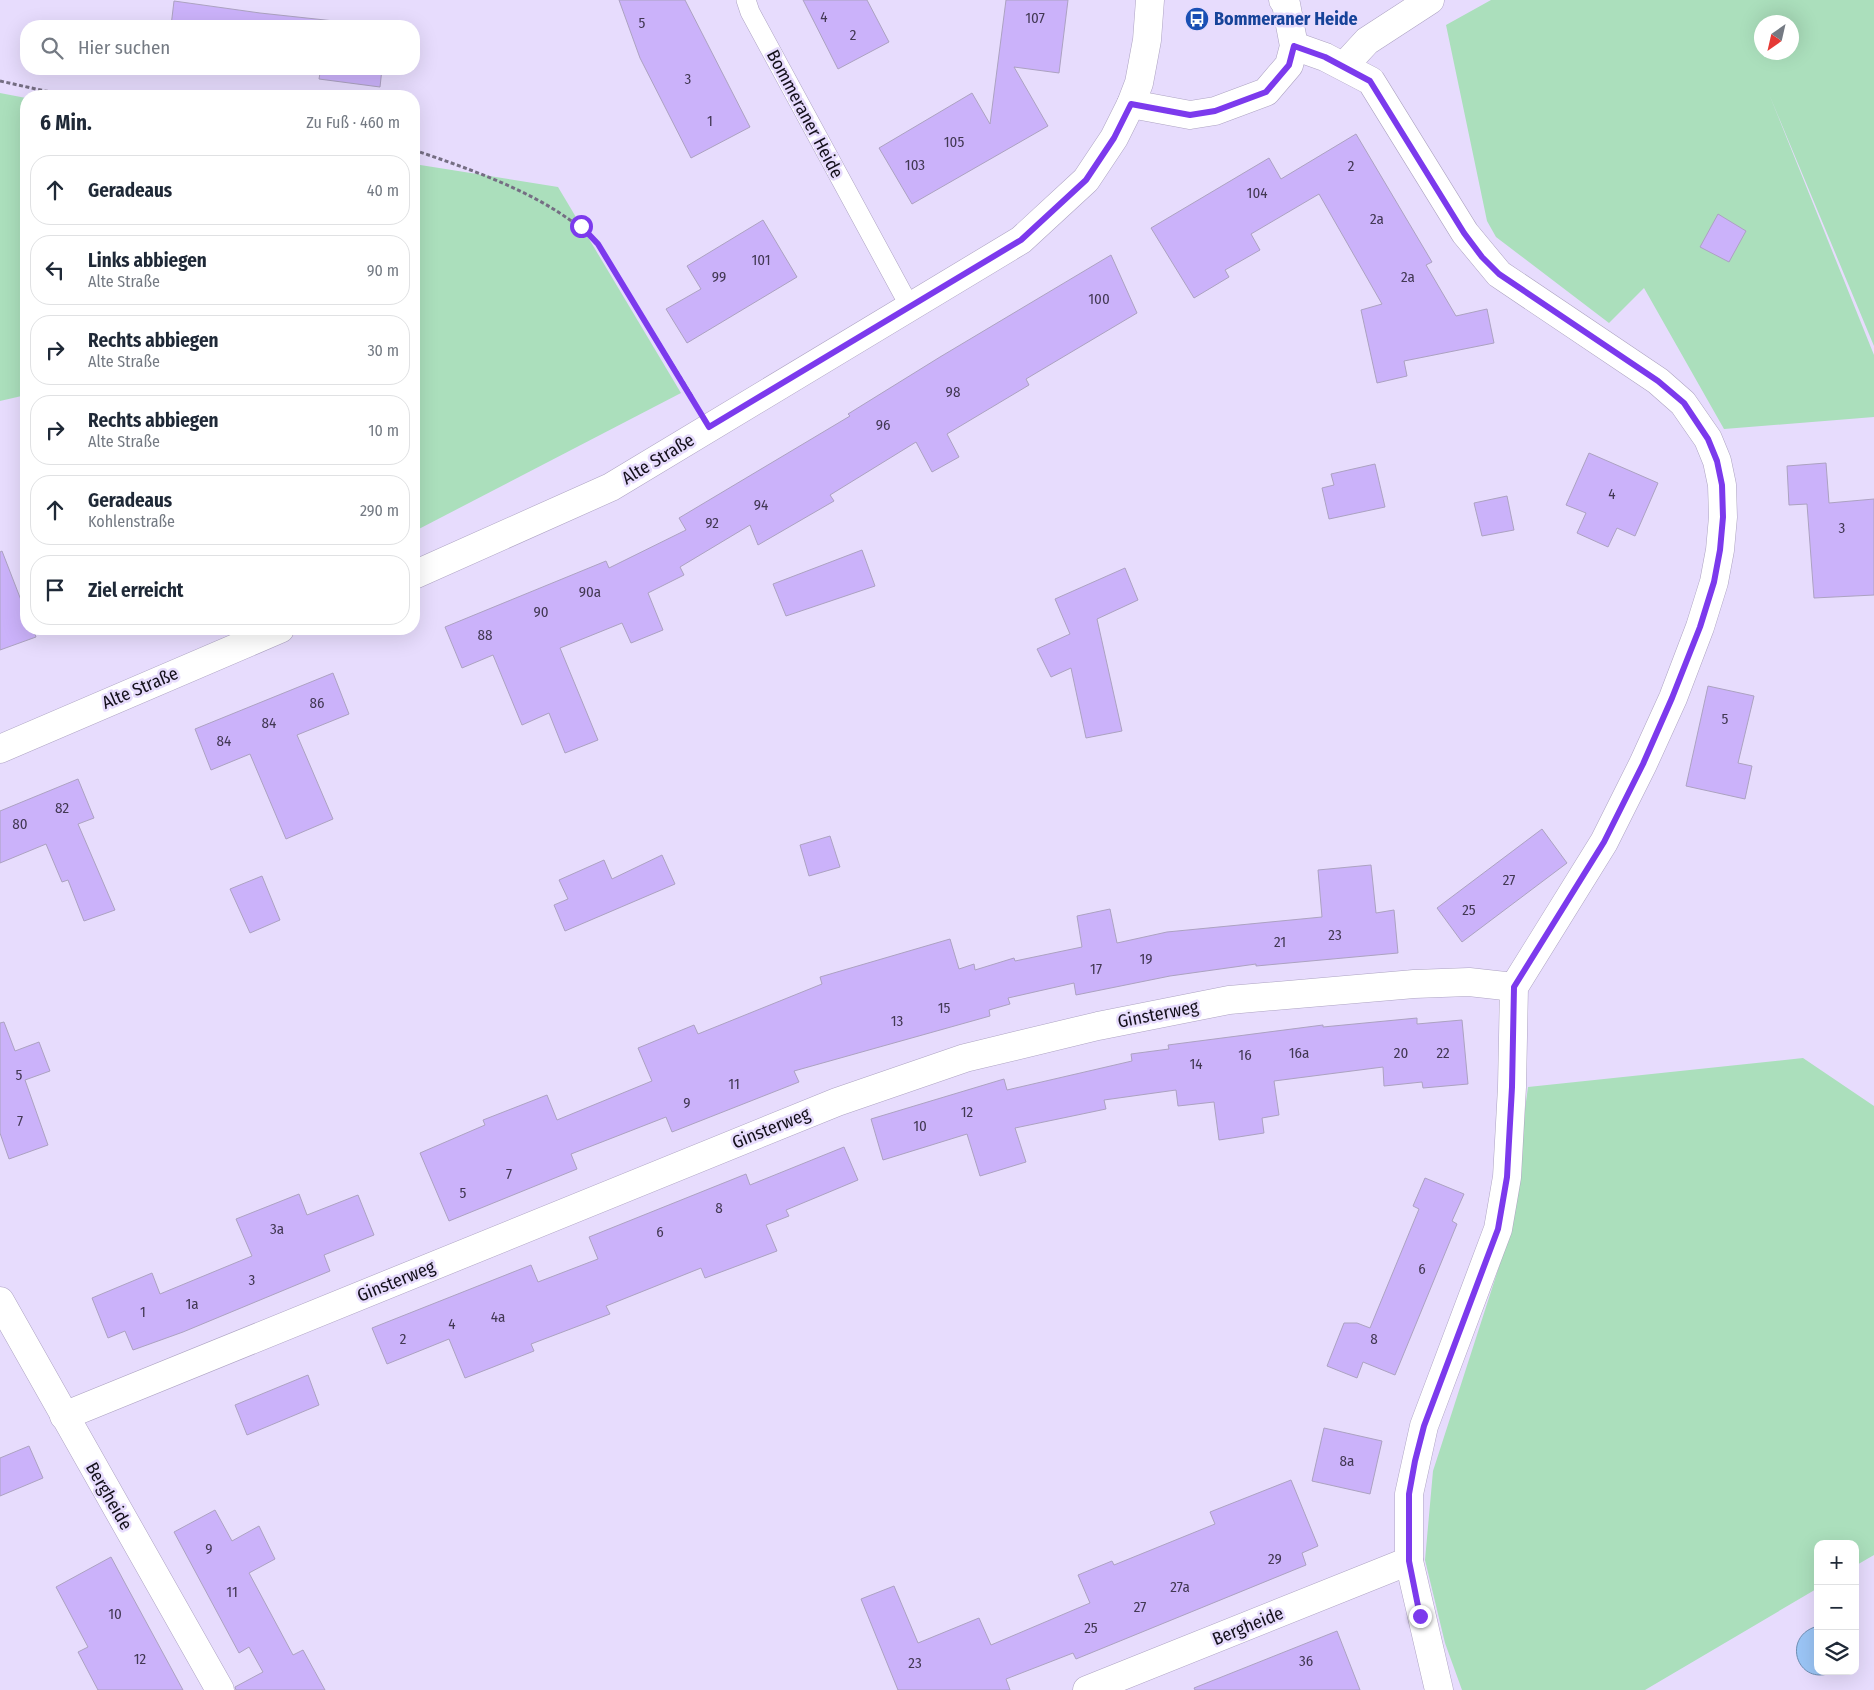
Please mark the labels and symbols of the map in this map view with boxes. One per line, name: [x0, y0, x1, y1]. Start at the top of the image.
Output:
bus stop icon: Bommeraner Heide: [1184, 6, 1210, 32]
house number: 4: [820, 8, 828, 26]
place label: Bommeraner Heide: [1214, 8, 1358, 30]
house number: 107: [1025, 9, 1045, 27]
house number: 5: [639, 14, 646, 32]
north arrow: [1754, 15, 1799, 60]
house number: 2: [850, 26, 857, 44]
street label: Bommeraner Heide: [762, 46, 848, 182]
house number: 3: [685, 70, 692, 88]
house number: 1: [707, 112, 713, 130]
house number: 105: [944, 133, 964, 151]
house number: 103: [905, 156, 925, 174]
house number: 2: [1348, 157, 1355, 175]
house number: 104: [1247, 184, 1267, 202]
house number: 2a: [1370, 210, 1384, 228]
route start: [570, 215, 593, 238]
house number: 101: [751, 251, 771, 269]
house number: 99: [712, 268, 726, 286]
house number: 2a: [1401, 268, 1415, 286]
house number: 100: [1088, 290, 1110, 308]
house number: 98: [946, 383, 960, 401]
house number: 96: [876, 416, 890, 434]
street label: Alte Straße: [618, 429, 698, 489]
house number: 4: [1608, 485, 1616, 503]
house number: 94: [754, 496, 768, 514]
house number: 92: [705, 514, 719, 532]
house number: 3: [1839, 519, 1846, 537]
house number: 90a: [579, 583, 601, 601]
house number: 90: [533, 603, 549, 621]
house number: 88: [477, 626, 493, 644]
street label: Alte Straße: [98, 662, 182, 714]
house number: 86: [310, 694, 324, 712]
house number: 5: [1722, 710, 1729, 728]
house number: 84: [262, 714, 276, 732]
house number: 84: [217, 732, 231, 750]
house number: 82: [55, 799, 69, 817]
house number: 80: [12, 815, 28, 833]
house number: 27: [1503, 871, 1515, 889]
house number: 25: [1462, 901, 1476, 919]
house number: 23: [1328, 926, 1342, 944]
house number: 21: [1274, 933, 1286, 951]
house number: 19: [1139, 950, 1153, 968]
house number: 17: [1090, 960, 1102, 978]
street label: Ginsterweg: [1116, 995, 1201, 1033]
house number: 15: [938, 999, 950, 1017]
house number: 13: [891, 1012, 904, 1030]
house number: 16a: [1289, 1044, 1309, 1062]
house number: 20: [1394, 1044, 1408, 1062]
house number: 22: [1436, 1044, 1450, 1062]
house number: 16: [1238, 1046, 1252, 1064]
house number: 14: [1189, 1055, 1203, 1073]
house number: 5: [16, 1066, 23, 1084]
house number: 11: [728, 1075, 740, 1093]
house number: 9: [683, 1094, 691, 1112]
street label: Ginsterweg: [729, 1102, 814, 1154]
house number: 12: [961, 1103, 974, 1121]
house number: 7: [17, 1112, 23, 1130]
house number: 10: [913, 1117, 927, 1135]
house number: 7: [506, 1165, 512, 1183]
house number: 5: [460, 1184, 467, 1202]
house number: 8: [715, 1199, 723, 1217]
house number: 3a: [270, 1220, 284, 1238]
house number: 6: [656, 1223, 664, 1241]
street label: Ginsterweg: [354, 1255, 439, 1307]
house number: 6: [1418, 1260, 1426, 1278]
house number: 3: [249, 1271, 256, 1289]
house number: 1a: [185, 1295, 199, 1313]
house number: 1: [140, 1303, 146, 1321]
house number: 4a: [491, 1308, 505, 1326]
house number: 4: [448, 1315, 456, 1333]
house number: 2: [400, 1330, 407, 1348]
house number: 8: [1370, 1330, 1378, 1348]
house number: 8a: [1340, 1452, 1354, 1470]
street label: Bergheide: [81, 1458, 137, 1534]
house number: 9: [205, 1540, 213, 1558]
house number: 29: [1268, 1550, 1282, 1568]
house number: 27a: [1170, 1578, 1190, 1596]
house number: 11: [226, 1583, 238, 1601]
house number: 27: [1134, 1598, 1146, 1616]
street label: Bergheide: [1209, 1602, 1287, 1650]
house number: 10: [108, 1605, 122, 1623]
route end: [1409, 1605, 1432, 1628]
house number: 25: [1084, 1619, 1098, 1637]
house number: 12: [134, 1650, 147, 1668]
house number: 36: [1299, 1652, 1313, 1670]
house number: 23: [908, 1654, 922, 1672]

